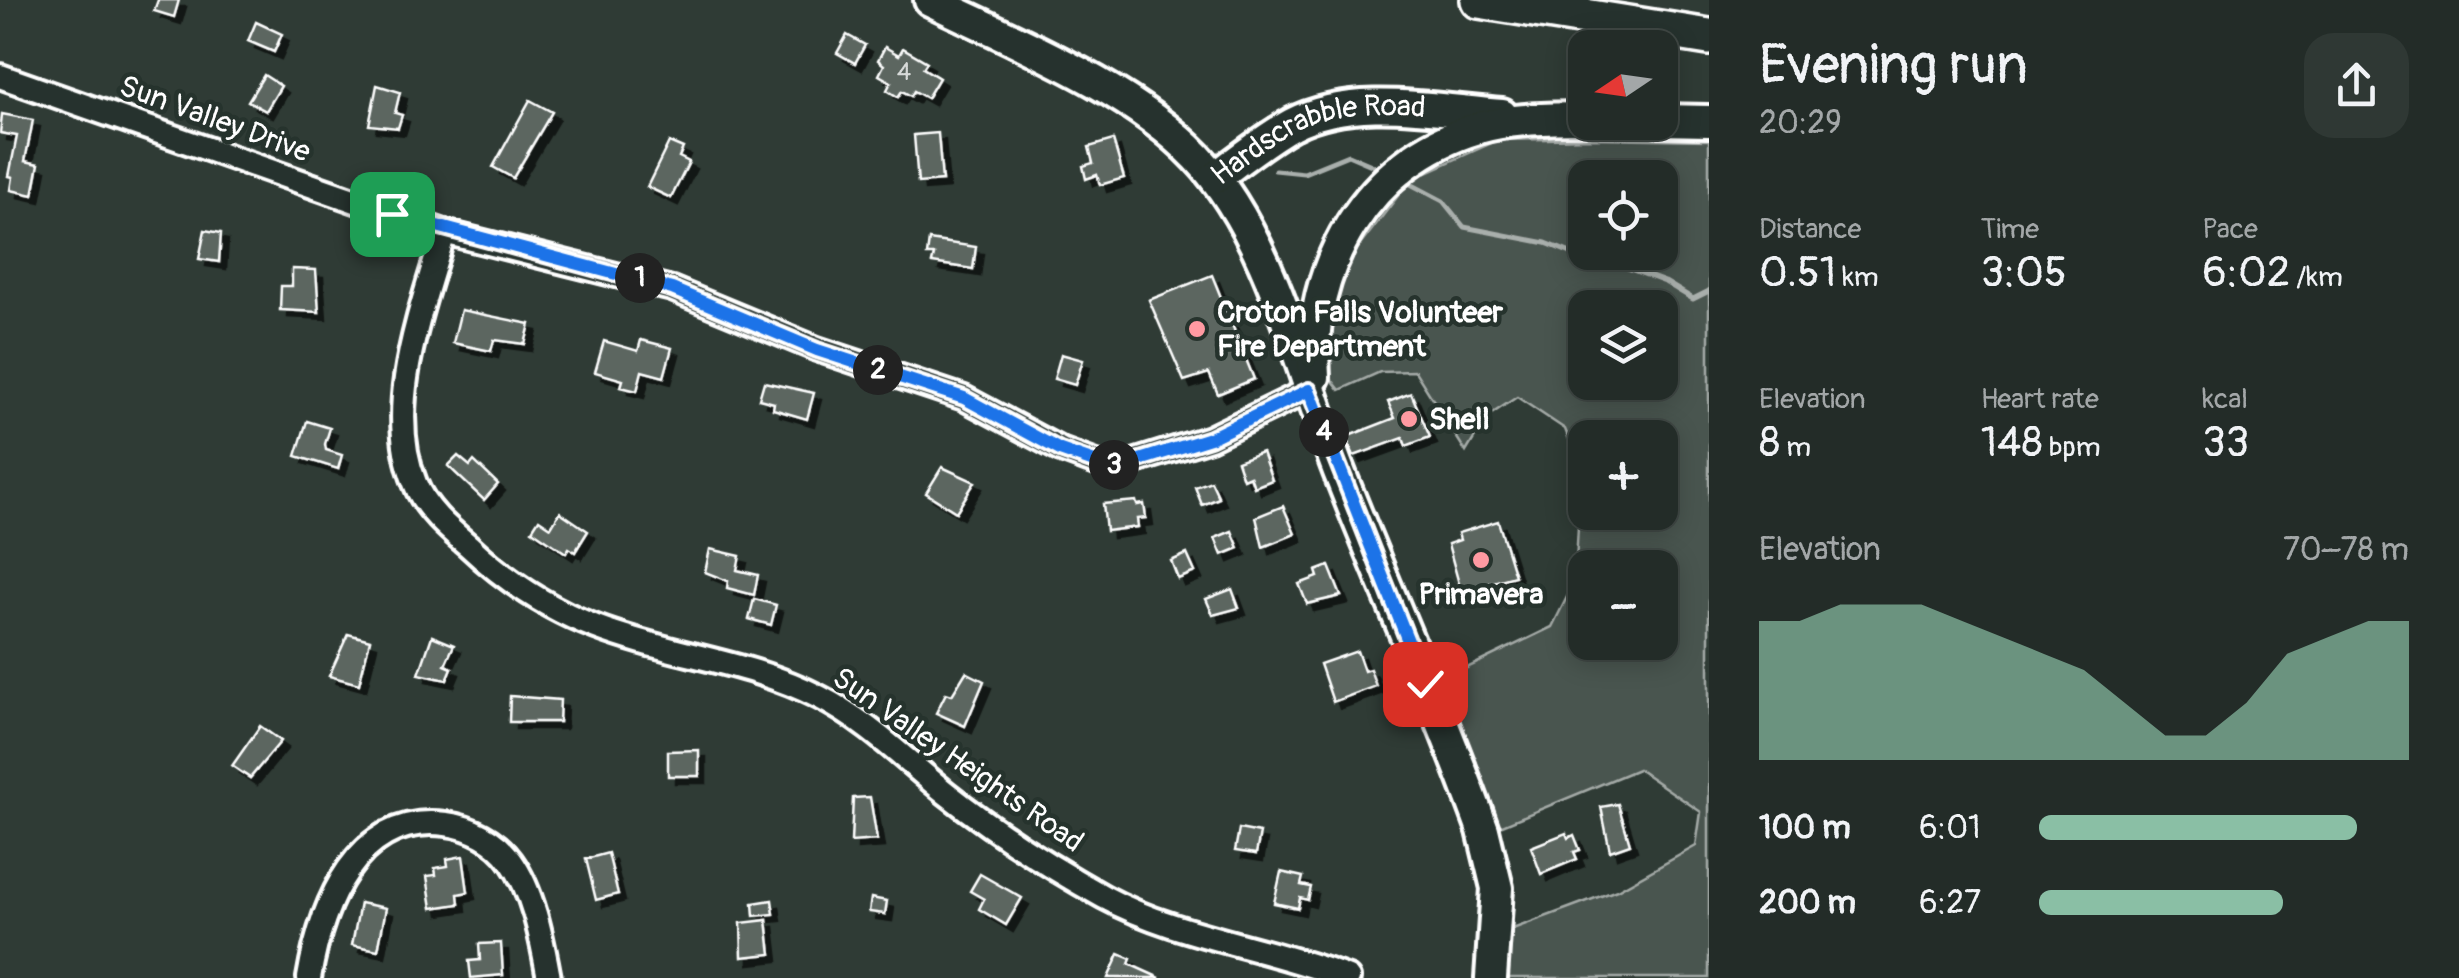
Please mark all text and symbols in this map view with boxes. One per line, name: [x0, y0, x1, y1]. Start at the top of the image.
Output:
north arrow: [1568, 30, 1678, 140]
map controls: [1568, 30, 1678, 660]
text: Evening run: [1759, 31, 2028, 100]
button: share: [2304, 33, 2409, 138]
house number: 4: [897, 57, 911, 88]
street label: Sun Valley Drive: [114, 67, 316, 171]
street label: Hardscrabble Road: [1203, 87, 1427, 193]
text: 20:29: [1759, 103, 1842, 143]
button: locate: [1568, 160, 1678, 270]
pin: [350, 172, 435, 257]
icon: arrive: [365, 187, 420, 242]
text: Distance: [1759, 212, 1861, 247]
text: Time: [1981, 212, 2039, 247]
text: Pace: [2202, 212, 2258, 247]
text: 0.51: [1759, 247, 1836, 299]
text: 3:05: [1981, 247, 2067, 299]
text: 6:02: [2202, 247, 2290, 299]
pin: 1: [615, 253, 665, 303]
text: 1: [635, 260, 645, 295]
text: km: [1836, 260, 1879, 295]
text: /km: [2290, 260, 2343, 295]
button: layers: [1568, 290, 1678, 400]
place label: Croton Falls Volunteer Fire Department: [1217, 294, 1503, 365]
marker: Croton Falls Volunteer Fire Department: [1186, 318, 1208, 340]
pin: 2: [853, 345, 903, 395]
text: 2: [870, 352, 886, 387]
text: Elevation: [1759, 382, 1866, 417]
text: Heart rate: [1981, 382, 2099, 417]
text: kcal: [2202, 382, 2248, 417]
place label: Shell: [1429, 401, 1490, 438]
pin: 4: [1299, 407, 1349, 457]
marker: Shell: [1398, 408, 1420, 430]
text: 4: [1316, 414, 1332, 449]
text: 8: [1759, 417, 1780, 469]
text: 148: [1981, 417, 2043, 469]
text: 33: [2202, 417, 2249, 469]
button: +: [1568, 420, 1678, 530]
text: m: [1780, 430, 1811, 465]
text: bpm: [2043, 430, 2101, 465]
pin: 3: [1089, 440, 1139, 490]
text: 3: [1106, 447, 1122, 482]
text: Elevation: [1759, 530, 1881, 570]
text: 70–78 m: [2283, 530, 2409, 570]
marker: Primavera: [1470, 549, 1492, 571]
button: −: [1568, 550, 1678, 660]
place label: Primavera: [1419, 576, 1543, 613]
pin: [1383, 642, 1468, 727]
icon: check: [1398, 657, 1453, 712]
street label: Sun Valley Heights Road: [825, 659, 1091, 861]
text: 100 m: [1759, 808, 1851, 848]
text: 6:01: [1919, 808, 1981, 848]
text: 200 m: [1759, 883, 1856, 923]
text: 6:27: [1919, 883, 1981, 923]

